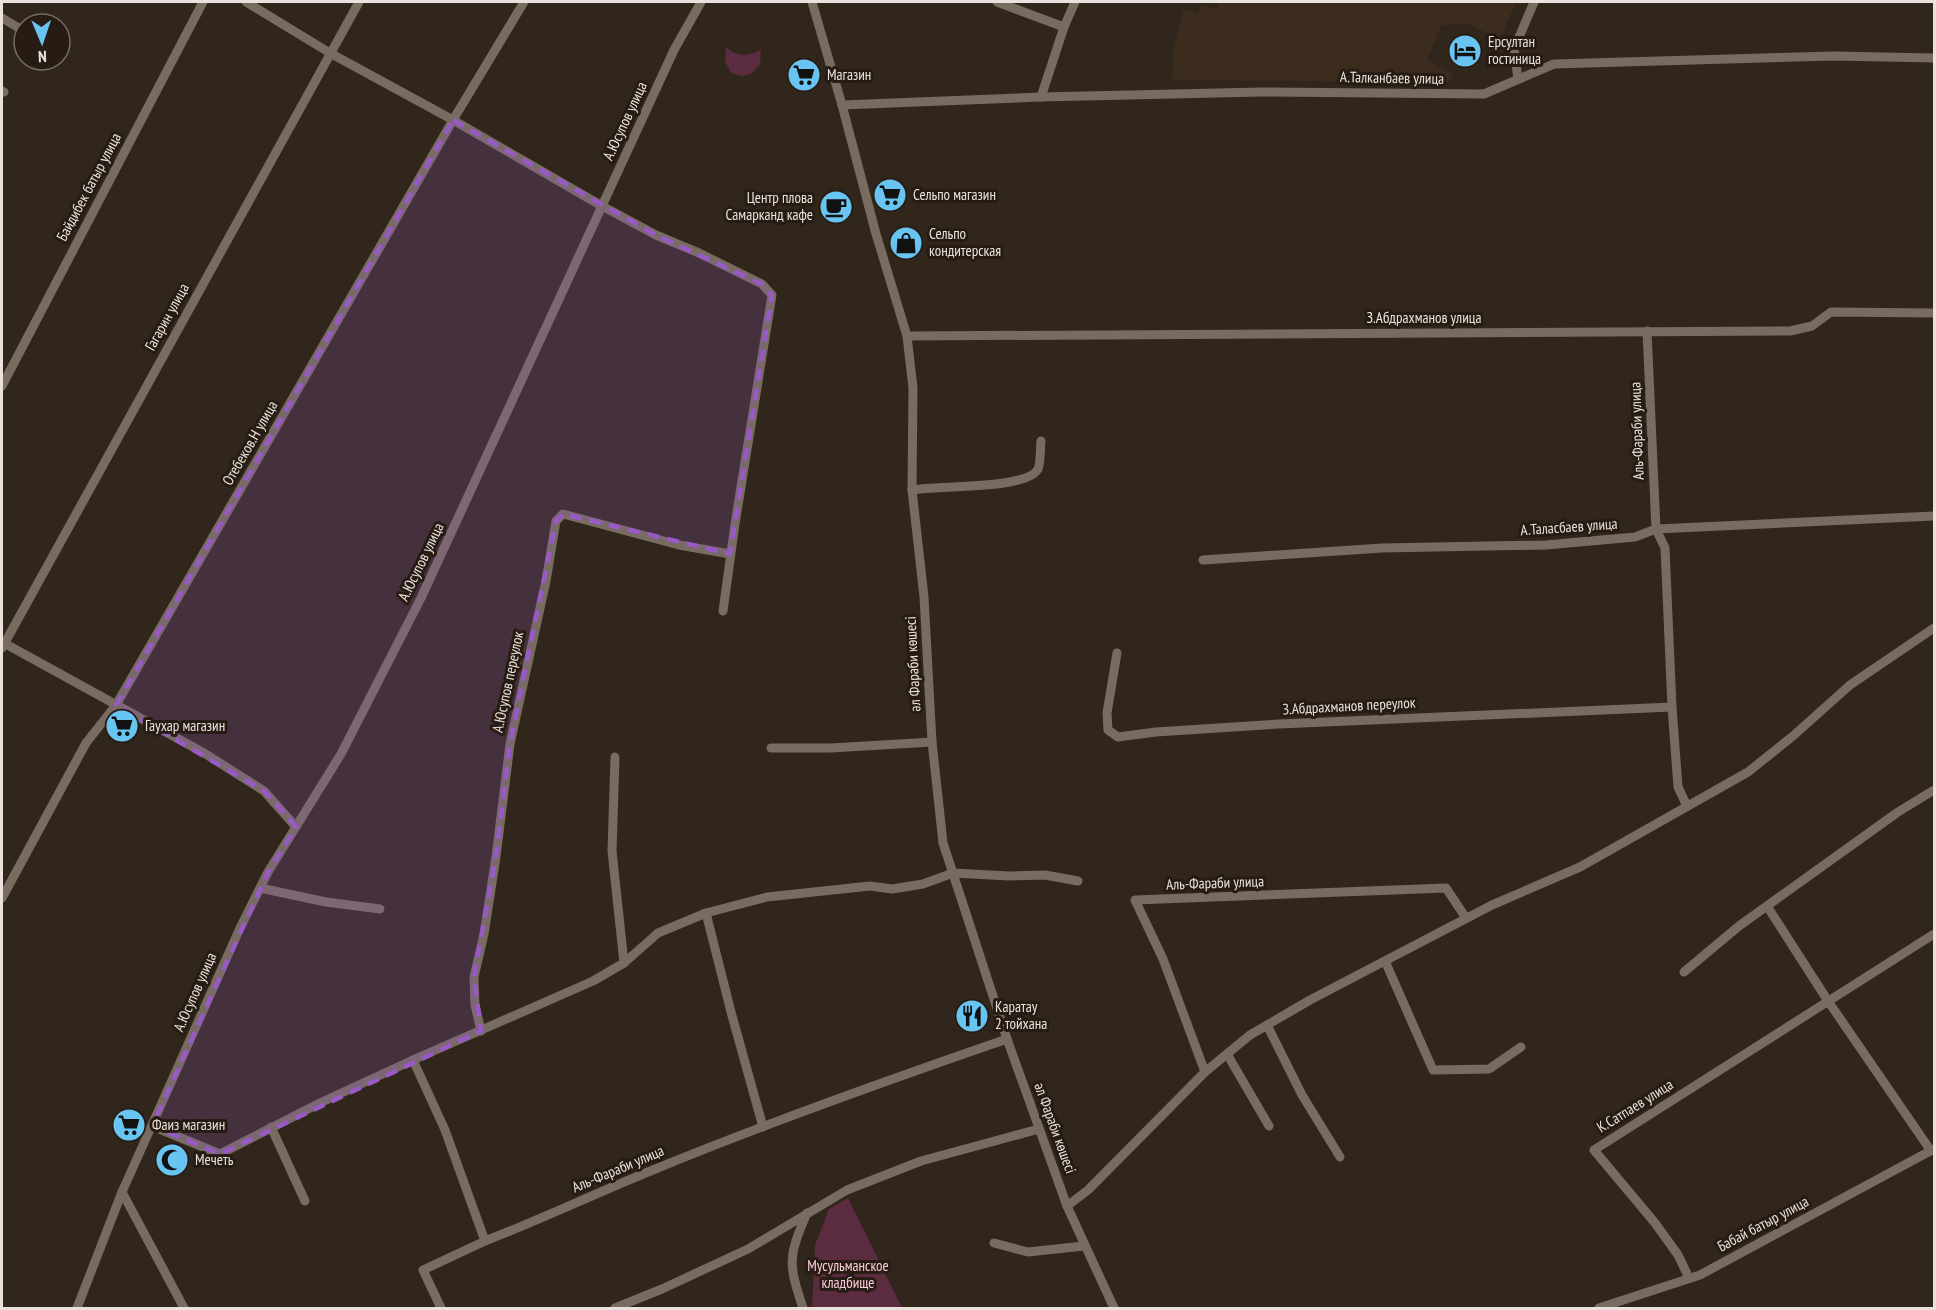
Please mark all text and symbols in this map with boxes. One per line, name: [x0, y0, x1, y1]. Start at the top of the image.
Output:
north arrow: [12, 12, 72, 72]
place label: Ерсултан гостиница: [1488, 32, 1541, 68]
hotel icon: Ерсултан гостиница: [1447, 33, 1483, 69]
text: N: [38, 47, 47, 67]
supermarket icon: Магазин: [786, 57, 822, 93]
place label: Магазин: [827, 65, 871, 84]
street label: А.Талканбаев улица: [1340, 67, 1444, 88]
street label: А.Юсупов улица: [598, 78, 651, 163]
street label: Байдибек батыр улица: [52, 129, 125, 244]
supermarket icon: Сельпо магазин: [872, 177, 908, 213]
place label: Сельпо магазин: [913, 185, 996, 204]
place label: Центр плова Самарканд кафе: [725, 188, 813, 224]
cafe icon: Центр плова Самарканд кафе: [818, 189, 854, 225]
place label: Сельпо кондитерская: [929, 224, 1001, 260]
shop icon: Сельпо кондитерская: [888, 225, 924, 261]
street label: Гагарин улица: [140, 280, 193, 354]
street label: З.Абдрахманов улица: [1367, 308, 1481, 327]
street label: Аль-Фараби улица: [1625, 382, 1648, 480]
street label: Отебеков.Н улица: [218, 397, 281, 488]
street label: А.Таласбаев улица: [1520, 514, 1618, 539]
street label: А.Юсупов улица: [393, 520, 448, 604]
street label: әл Фараби көшесі: [901, 616, 924, 712]
street label: А.Юсупов переулок: [488, 629, 528, 734]
street label: З.Абдрахманов переулок: [1282, 693, 1416, 718]
supermarket icon: Гаухар магазин: [104, 708, 140, 744]
place label: Гаухар магазин: [145, 716, 225, 735]
street label: Аль-Фараби улица: [1166, 871, 1264, 894]
street label: А.Юсупов улица: [169, 949, 220, 1034]
place label: Каратау 2 тойхана: [995, 997, 1047, 1033]
restaurant icon: Каратау 2 тойхана: [954, 998, 990, 1034]
street label: К.Сатпаев улица: [1593, 1075, 1676, 1136]
street label: әл Фараби көшесі: [1030, 1080, 1081, 1176]
supermarket icon: Фаиз магазин: [111, 1107, 147, 1143]
place label: Фаиз магазин: [152, 1115, 225, 1134]
street label: Аль-Фараби улица: [569, 1141, 667, 1196]
mosque icon: Мечеть: [154, 1142, 190, 1178]
place label: Мечеть: [195, 1150, 234, 1169]
street label: Бабай батыр улица: [1714, 1192, 1812, 1256]
park label: Мусульманское кладбище: [807, 1256, 889, 1292]

